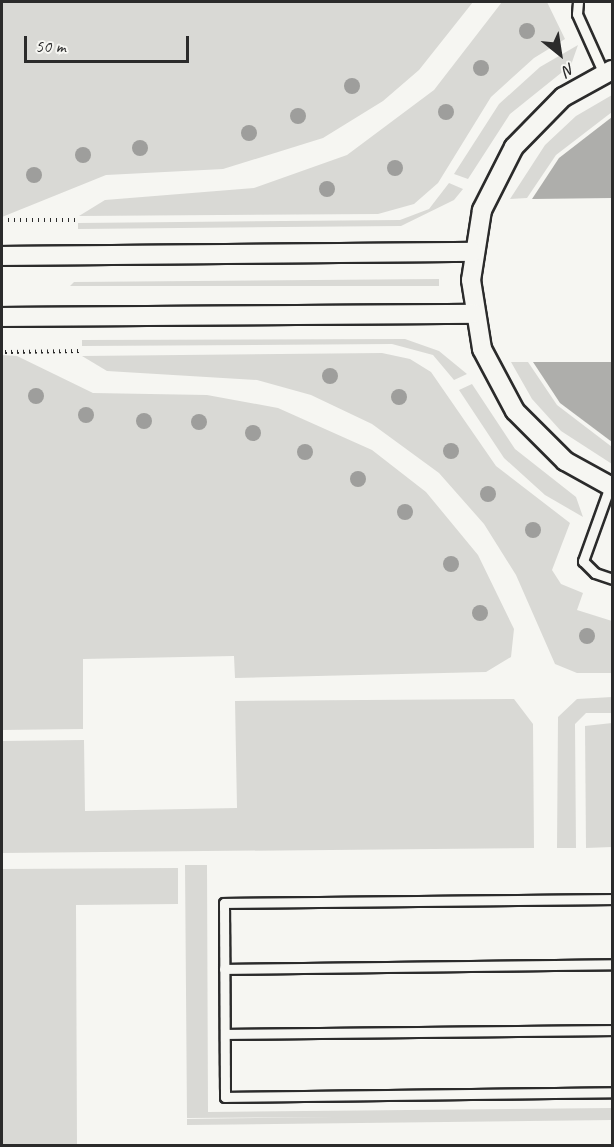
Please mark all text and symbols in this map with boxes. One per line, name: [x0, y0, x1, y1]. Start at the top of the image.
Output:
scale bar: [27, 24, 192, 62]
north arrow: [530, 24, 590, 84]
text: 50 m: [35, 35, 66, 57]
text: N: [560, 58, 578, 81]

